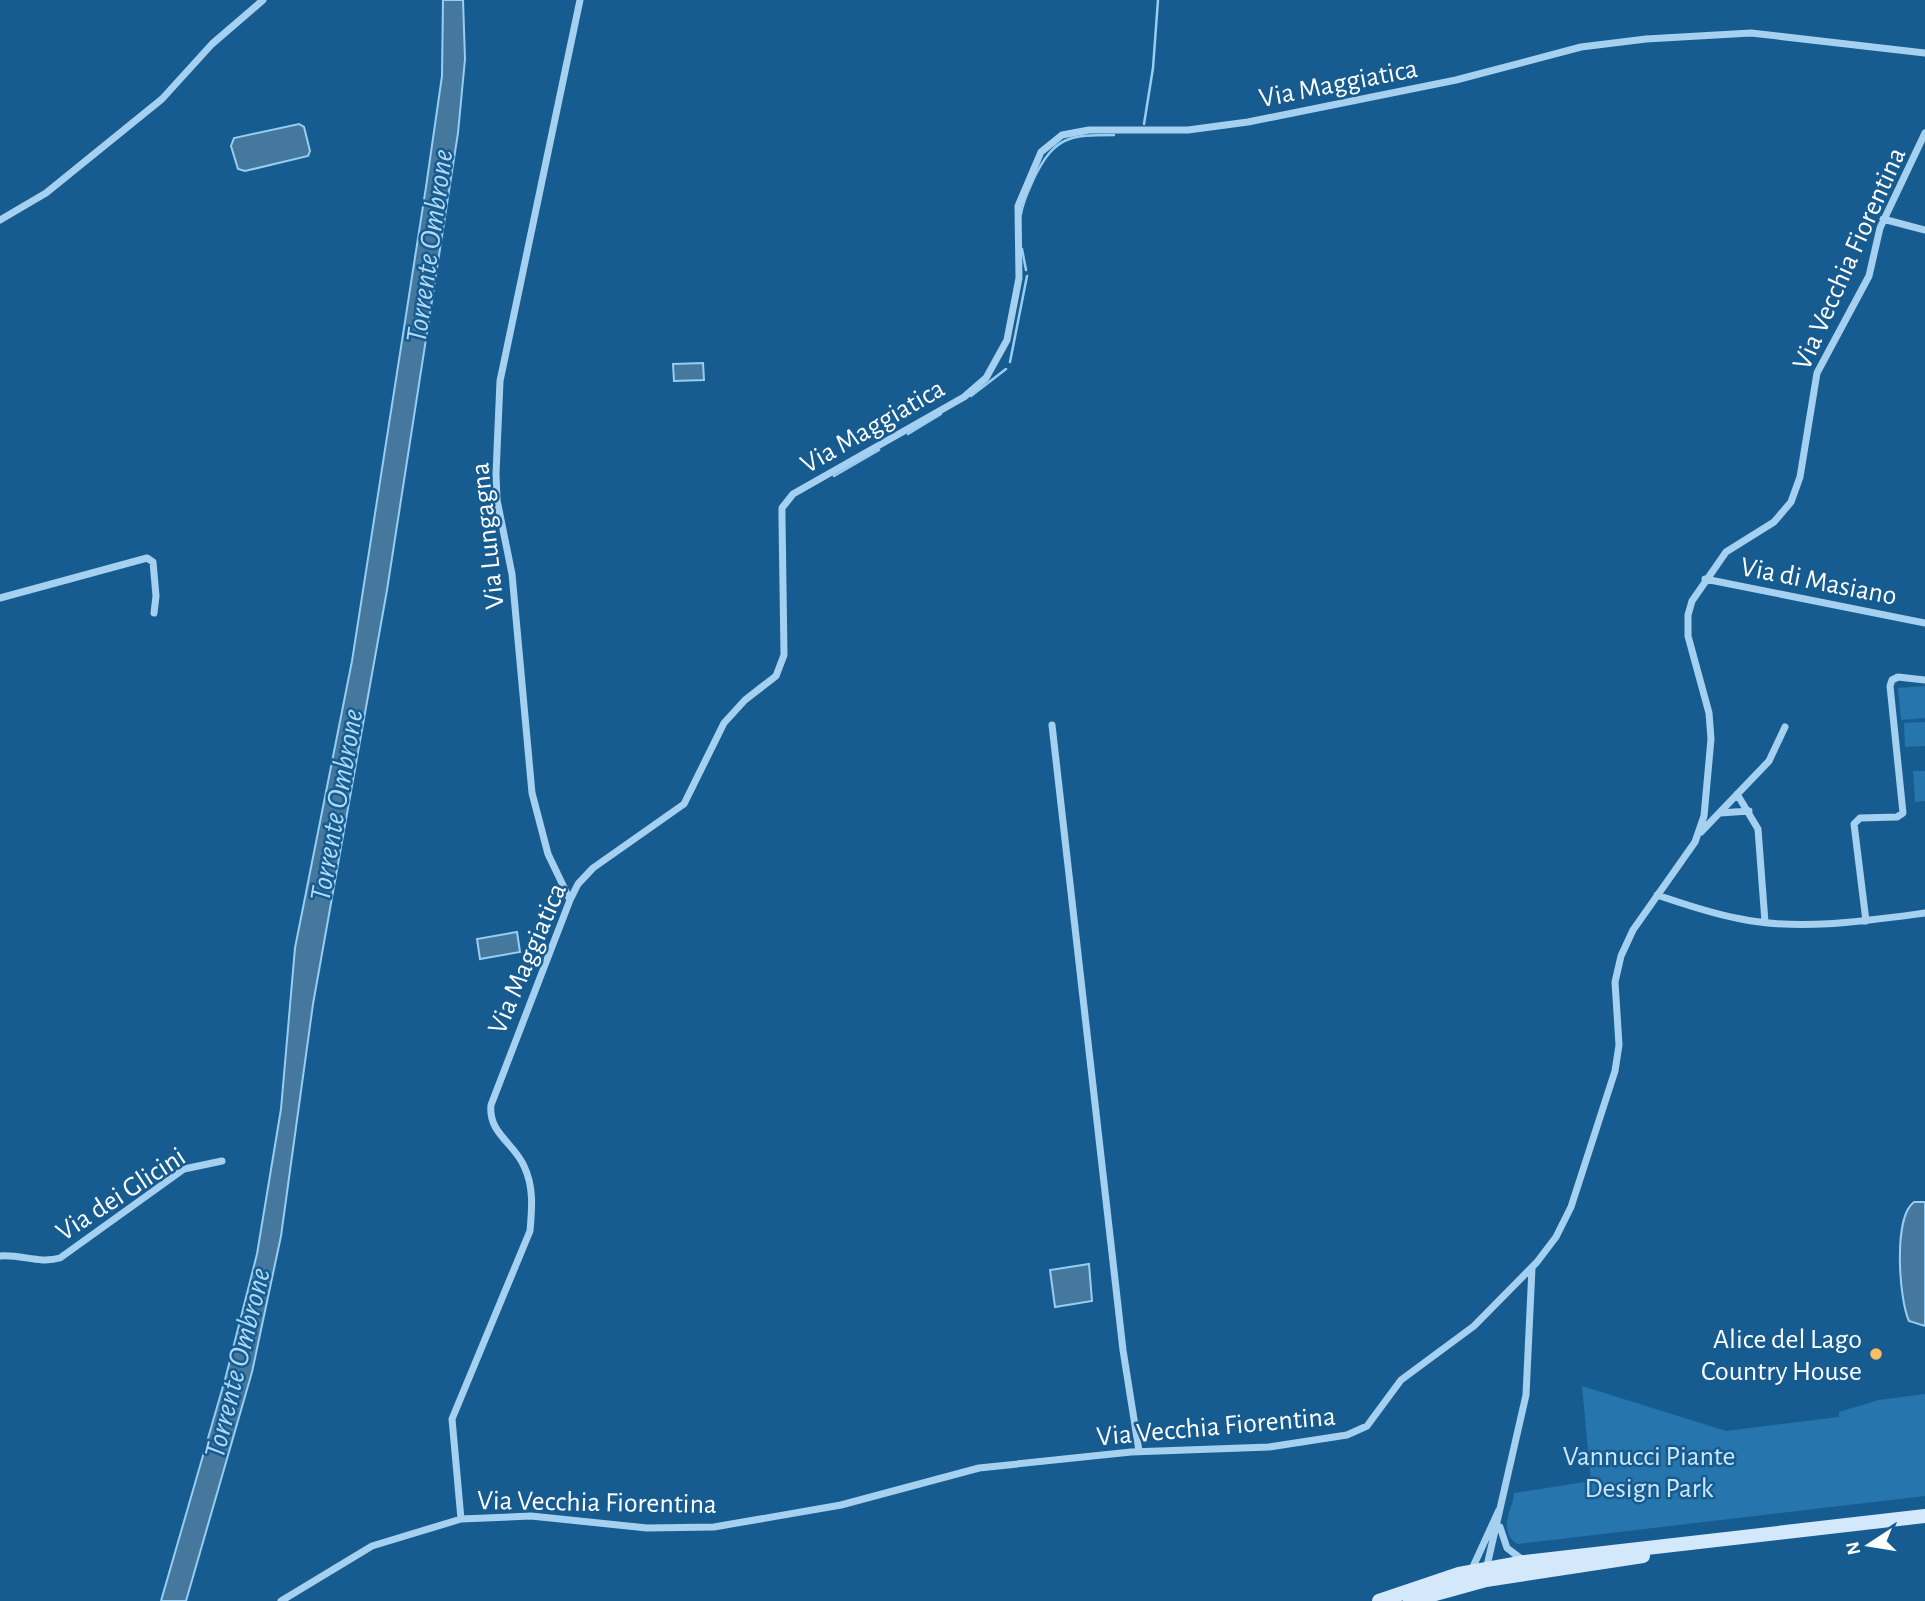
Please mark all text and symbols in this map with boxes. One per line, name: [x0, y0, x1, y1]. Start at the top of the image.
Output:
street label: Via Maggiatica: [1257, 55, 1420, 113]
street label: Via Vecchia Fiorentina: [1788, 143, 1911, 374]
water label: Torrente Ombrone: [402, 148, 458, 345]
street label: Via Maggiatica: [796, 374, 950, 479]
street label: Via Lungagna: [466, 461, 510, 611]
street label: Via di Masiano: [1738, 553, 1899, 611]
water label: Torrente Ombrone: [305, 707, 369, 904]
street label: Via Maggiatica: [483, 879, 572, 1038]
street label: Via dei Glicini: [51, 1143, 191, 1247]
water label: Torrente Ombrone: [200, 1265, 276, 1461]
place label: Alice del Lago Country House: [1701, 1326, 1862, 1386]
marker: Alice del Lago Country House: [1868, 1346, 1884, 1362]
street label: Via Vecchia Fiorentina: [1095, 1403, 1337, 1451]
park label: Vannucci Piante Design Park: [1563, 1443, 1735, 1503]
street label: Via Vecchia Fiorentina: [477, 1487, 717, 1519]
north arrow: [1834, 1510, 1904, 1580]
text: N: [1843, 1540, 1865, 1557]

